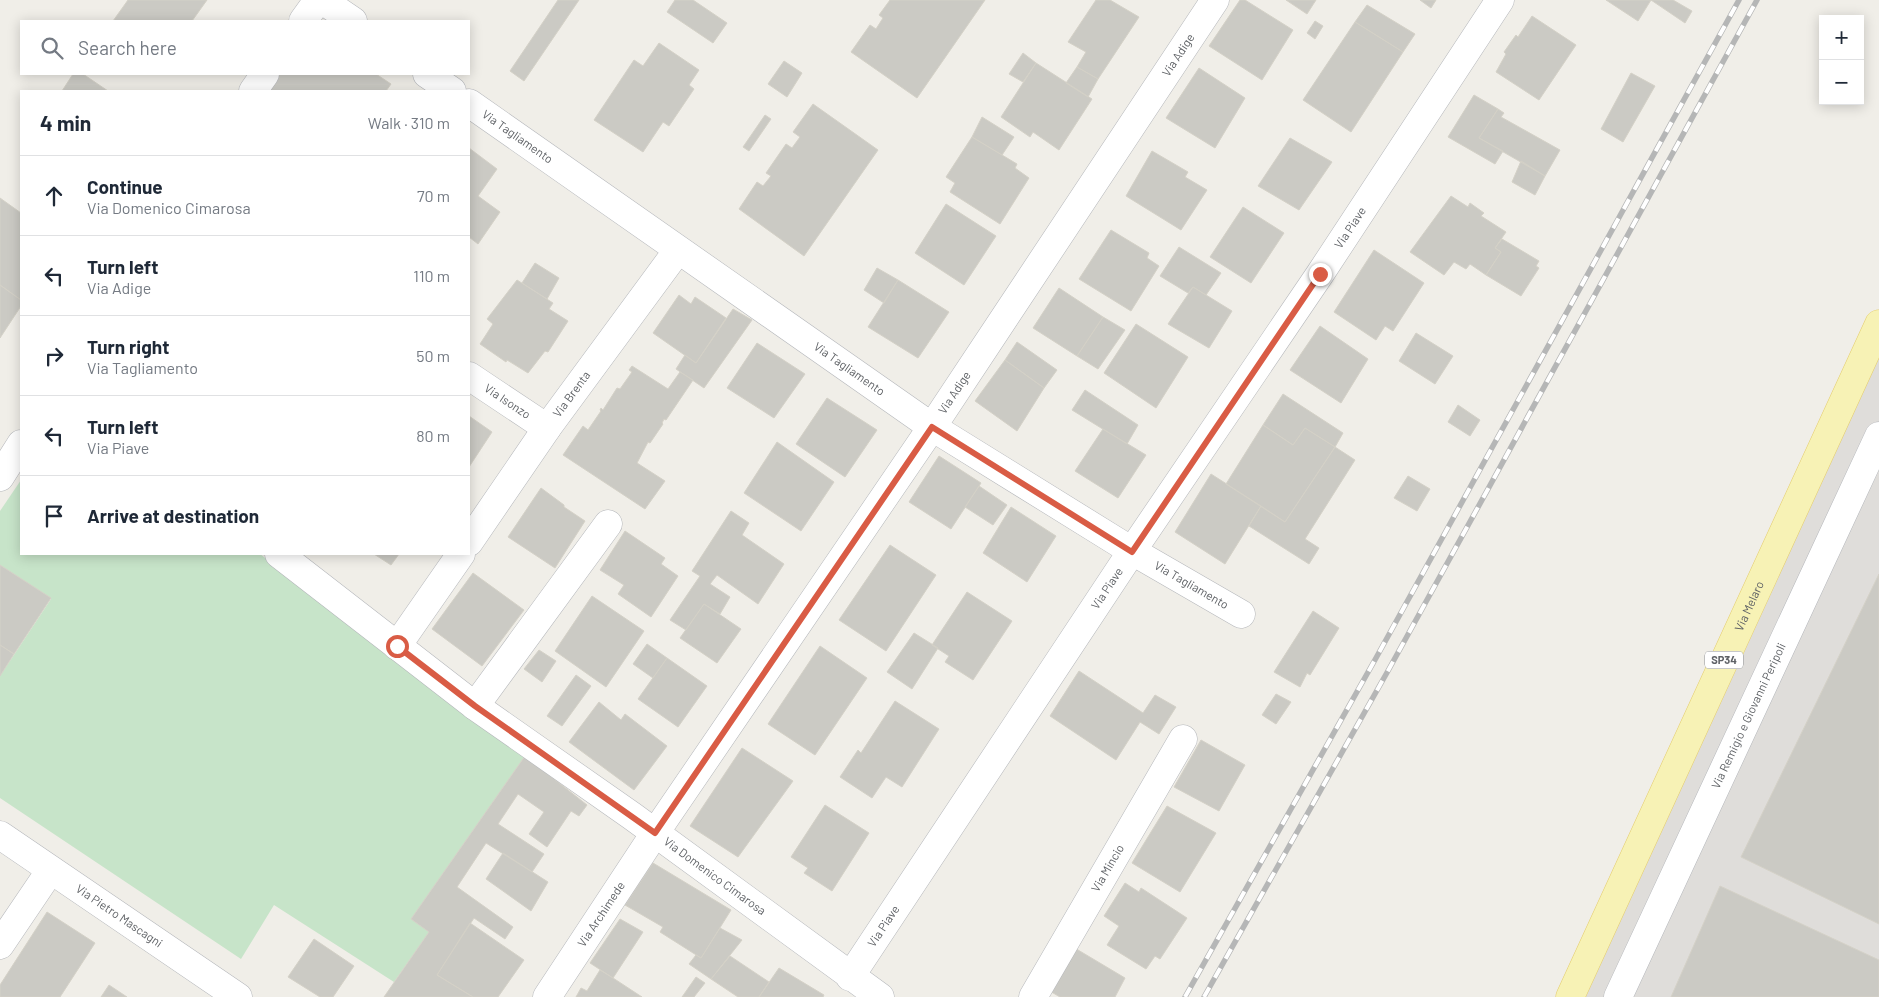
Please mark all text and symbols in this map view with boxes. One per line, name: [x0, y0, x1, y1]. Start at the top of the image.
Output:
map controls: [1819, 15, 1864, 105]
button: +: [1819, 15, 1864, 60]
search box: [20, 20, 470, 75]
street label: Via Adige: [1158, 31, 1197, 79]
icon: search: [38, 34, 66, 62]
text: Search here: [78, 36, 177, 59]
button: −: [1819, 60, 1864, 105]
street label: Via Tagliamento: [480, 106, 556, 166]
text: 4 min: [40, 110, 91, 135]
text: Walk · 310 m: [368, 113, 450, 132]
text: Continue: [87, 175, 163, 198]
icon: ahead: [40, 182, 68, 210]
text: 70 m: [417, 186, 450, 205]
text: Via Domenico Cimarosa: [87, 198, 251, 217]
street label: Via Piave: [1331, 204, 1368, 251]
text: Turn left: [87, 255, 158, 278]
icon: left: [40, 262, 68, 290]
route end: [1309, 263, 1332, 286]
text: 110 m: [413, 266, 450, 285]
text: Via Adige: [87, 278, 151, 297]
text: Turn right: [87, 335, 169, 358]
street label: Via Tagliamento: [812, 339, 888, 398]
icon: right: [40, 342, 68, 370]
text: 50 m: [416, 346, 450, 365]
text: Via Tagliamento: [87, 358, 198, 377]
street label: Via Brenta: [549, 368, 593, 420]
street label: Via Adige: [935, 368, 973, 416]
street label: Via Isonzo: [482, 380, 534, 421]
text: Turn left: [87, 415, 158, 438]
icon: left: [40, 422, 68, 450]
text: 80 m: [416, 426, 450, 445]
text: Via Piave: [87, 438, 149, 457]
icon: arrive: [40, 502, 68, 530]
text: Arrive at destination: [87, 504, 259, 527]
street label: Via Tagliamento: [1152, 558, 1231, 611]
street label: Via Piave: [1088, 564, 1125, 611]
street label: Via Melaro: [1731, 579, 1766, 633]
route start: [386, 635, 409, 658]
street label: Via Remigio e Giovanni Peripoli: [1708, 640, 1788, 791]
road number: SP34: [1705, 652, 1743, 668]
street label: Via Domenico Cimarosa: [661, 834, 769, 917]
street label: Via Mincio: [1088, 841, 1126, 894]
street label: Via Archimede: [574, 878, 627, 949]
street label: Via Pietro Mascagni: [74, 881, 166, 950]
street label: Via Piave: [864, 902, 902, 949]

